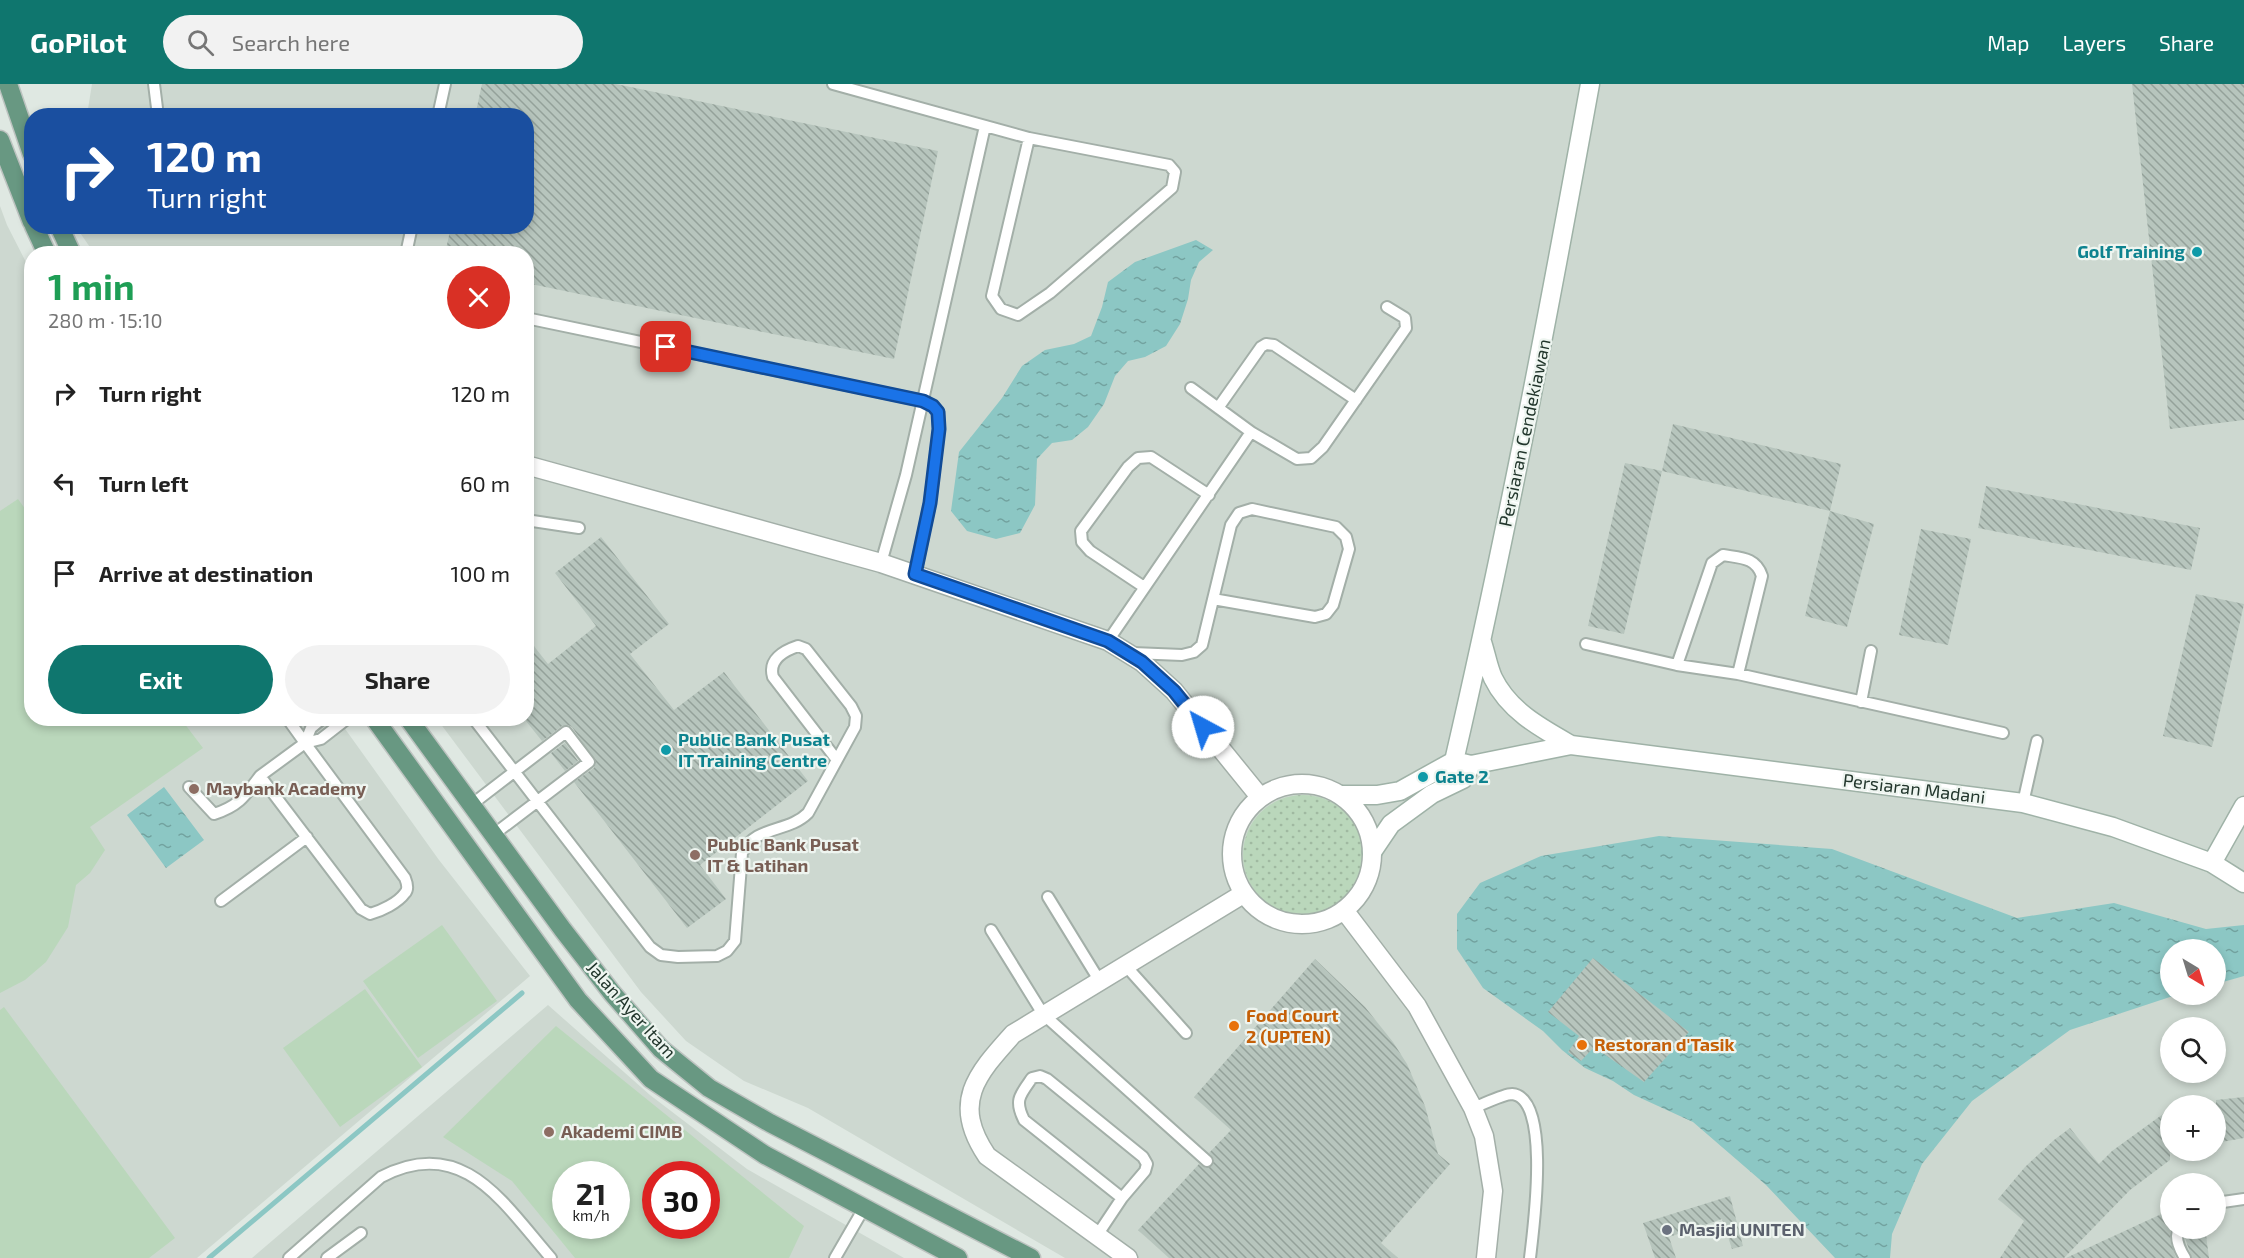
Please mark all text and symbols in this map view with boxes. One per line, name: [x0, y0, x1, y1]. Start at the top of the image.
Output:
search box: [163, 15, 583, 69]
text: GoPilot: [30, 25, 127, 59]
icon: search: [184, 26, 217, 59]
text: Search here: [232, 29, 350, 55]
text: Map: [1987, 30, 2029, 55]
text: Layers: [2062, 30, 2126, 55]
text: Share: [2159, 30, 2214, 55]
text: 120 m: [147, 130, 262, 180]
icon: right: [48, 132, 126, 210]
text: Turn right: [147, 181, 267, 213]
place label: Golf Training: [2077, 240, 2186, 262]
marker: Golf Training: [2190, 245, 2204, 259]
text: 1 min: [48, 264, 135, 307]
button: close: [447, 266, 510, 329]
text: 280 m · 15:10: [48, 308, 162, 332]
pin: [640, 321, 691, 372]
icon: arrive: [649, 330, 682, 363]
street label: Persiaran Cendekiawan: [1493, 337, 1555, 529]
icon: right: [48, 377, 81, 410]
text: Turn right: [99, 380, 201, 406]
text: 120 m: [451, 380, 510, 406]
icon: left: [48, 467, 81, 500]
text: Turn left: [99, 470, 188, 496]
text: 60 m: [460, 470, 510, 496]
icon: arrive: [48, 557, 81, 590]
text: Arrive at destination: [99, 560, 313, 586]
text: 100 m: [451, 560, 510, 586]
button: Exit: [48, 645, 273, 714]
button: Share: [285, 645, 510, 714]
position arrow: [1171, 695, 1235, 759]
place label: Public Bank Pusat IT Training Centre: [678, 728, 830, 771]
marker: Public Bank Pusat IT Training Centre: [659, 743, 673, 757]
place label: Gate 2: [1435, 765, 1489, 787]
street label: Persiaran Madani: [1842, 768, 1987, 808]
marker: Gate 2: [1416, 770, 1430, 784]
place label: Maybank Academy: [206, 777, 367, 799]
marker: Maybank Academy: [187, 782, 201, 796]
place label: Public Bank Pusat IT & Latihan: [707, 833, 859, 876]
marker: Public Bank Pusat IT & Latihan: [688, 848, 702, 862]
north arrow: [2160, 939, 2226, 1005]
map controls: [2160, 939, 2226, 1239]
street label: Jalan Ayer Itam: [582, 956, 681, 1062]
place label: Food Court 2 (UPTEN): [1246, 1004, 1339, 1047]
button: search: [2160, 1017, 2226, 1083]
marker: Food Court 2 (UPTEN): [1227, 1019, 1241, 1033]
place label: Restoran d'Tasik: [1594, 1033, 1735, 1055]
marker: Restoran d'Tasik: [1575, 1038, 1589, 1052]
button: +: [2160, 1095, 2226, 1161]
place label: Akademi CIMB: [561, 1120, 683, 1142]
marker: Akademi CIMB: [542, 1125, 556, 1139]
speed limit sign: 30: [642, 1161, 720, 1239]
button: −: [2160, 1173, 2226, 1239]
text: 21: [576, 1175, 606, 1211]
text: km/h: [572, 1206, 610, 1224]
place label: Masjid UNITEN: [1679, 1218, 1805, 1240]
marker: Masjid UNITEN: [1660, 1223, 1674, 1237]

